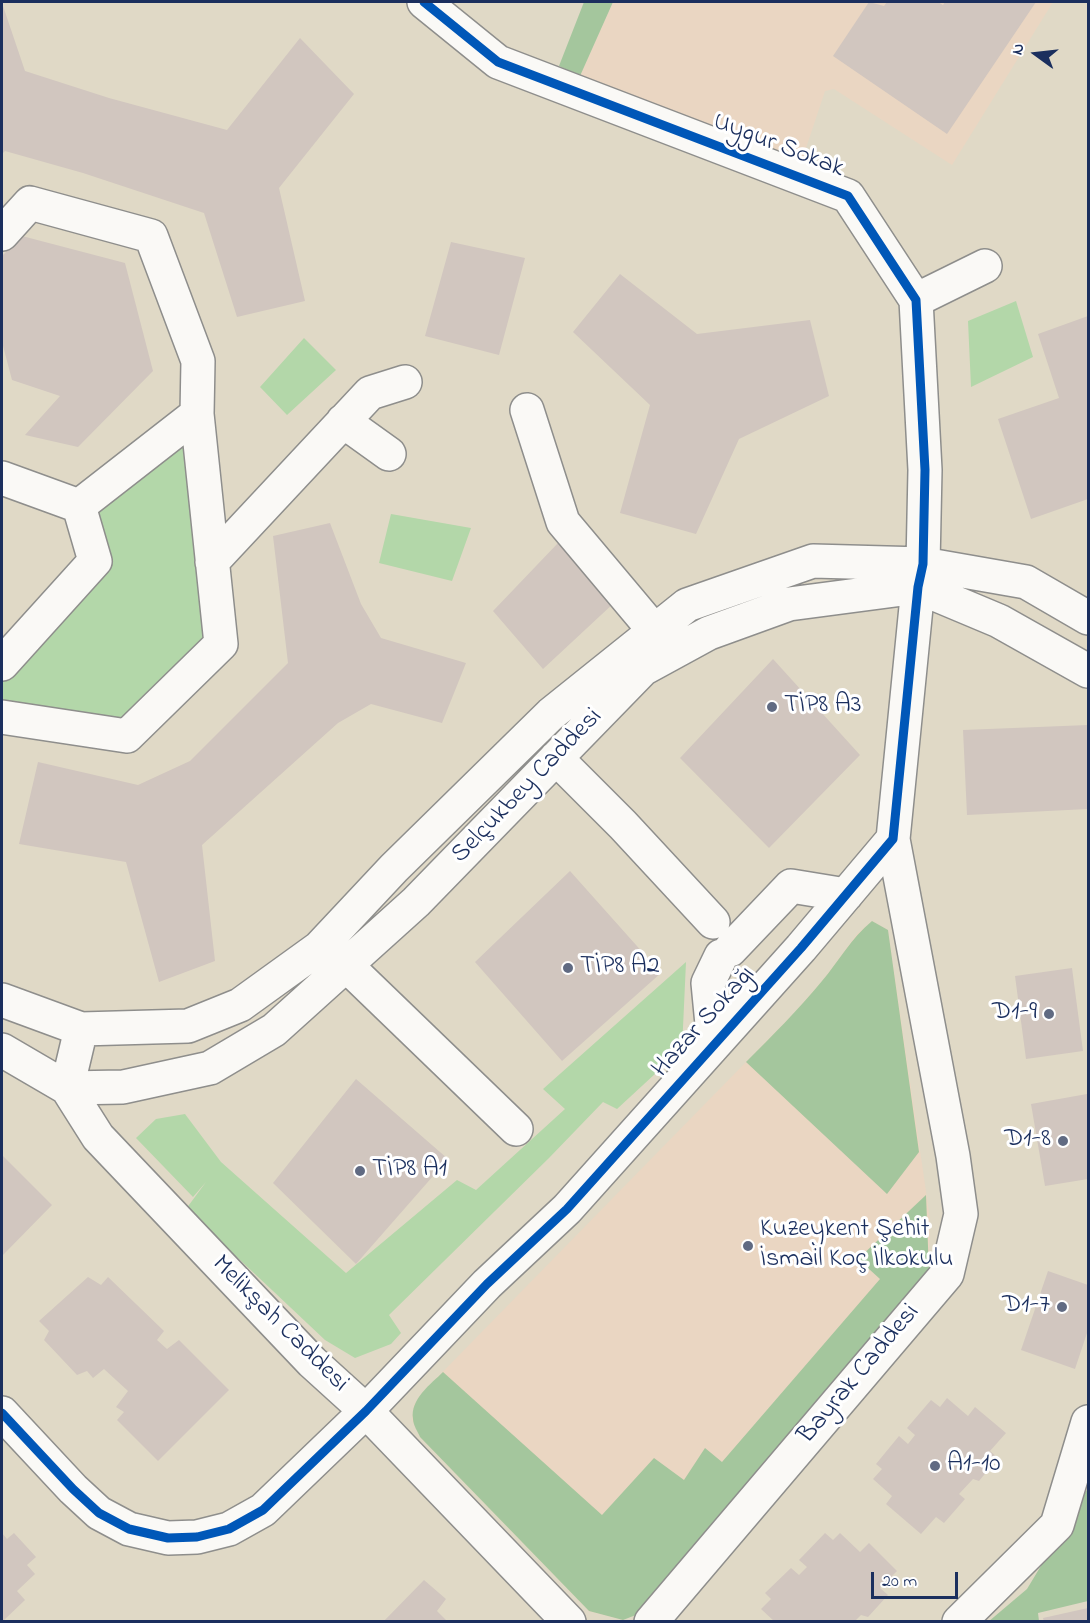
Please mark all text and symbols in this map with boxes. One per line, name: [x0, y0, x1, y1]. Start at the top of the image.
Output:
north arrow: [1006, 24, 1066, 84]
text: N: [1006, 41, 1032, 58]
street label: Uygur Sokak: [708, 108, 848, 186]
place label: TİP8 A3: [784, 691, 862, 723]
marker: TİP8 A3: [765, 700, 779, 714]
street label: Selçukbey Caddesi: [446, 703, 610, 871]
place label: TİP8 A2: [580, 952, 660, 984]
marker: TİP8 A2: [561, 961, 575, 975]
street label: Hazar Sokağı: [647, 961, 763, 1085]
place label: D1-9: [992, 998, 1037, 1030]
marker: D1-9: [1042, 1007, 1056, 1021]
place label: D1-8: [1004, 1125, 1051, 1157]
marker: D1-8: [1056, 1134, 1070, 1148]
place label: TİP8 A1: [372, 1155, 447, 1187]
marker: TİP8 A1: [353, 1164, 367, 1178]
place label: Kuzeykent Şehit İsmail Koç İlkokulu: [760, 1215, 953, 1276]
marker: Kuzeykent Şehit İsmail Koç İlkokulu: [741, 1239, 755, 1253]
street label: Melikşah Caddesi: [204, 1250, 354, 1400]
place label: D1-7: [1002, 1291, 1050, 1323]
street label: Bayrak Caddesi: [792, 1299, 928, 1451]
marker: D1-7: [1055, 1300, 1069, 1314]
place label: A1-10: [947, 1450, 1001, 1482]
marker: A1-10: [928, 1459, 942, 1473]
scale bar: [874, 1560, 961, 1598]
text: 20 m: [882, 1569, 917, 1595]

